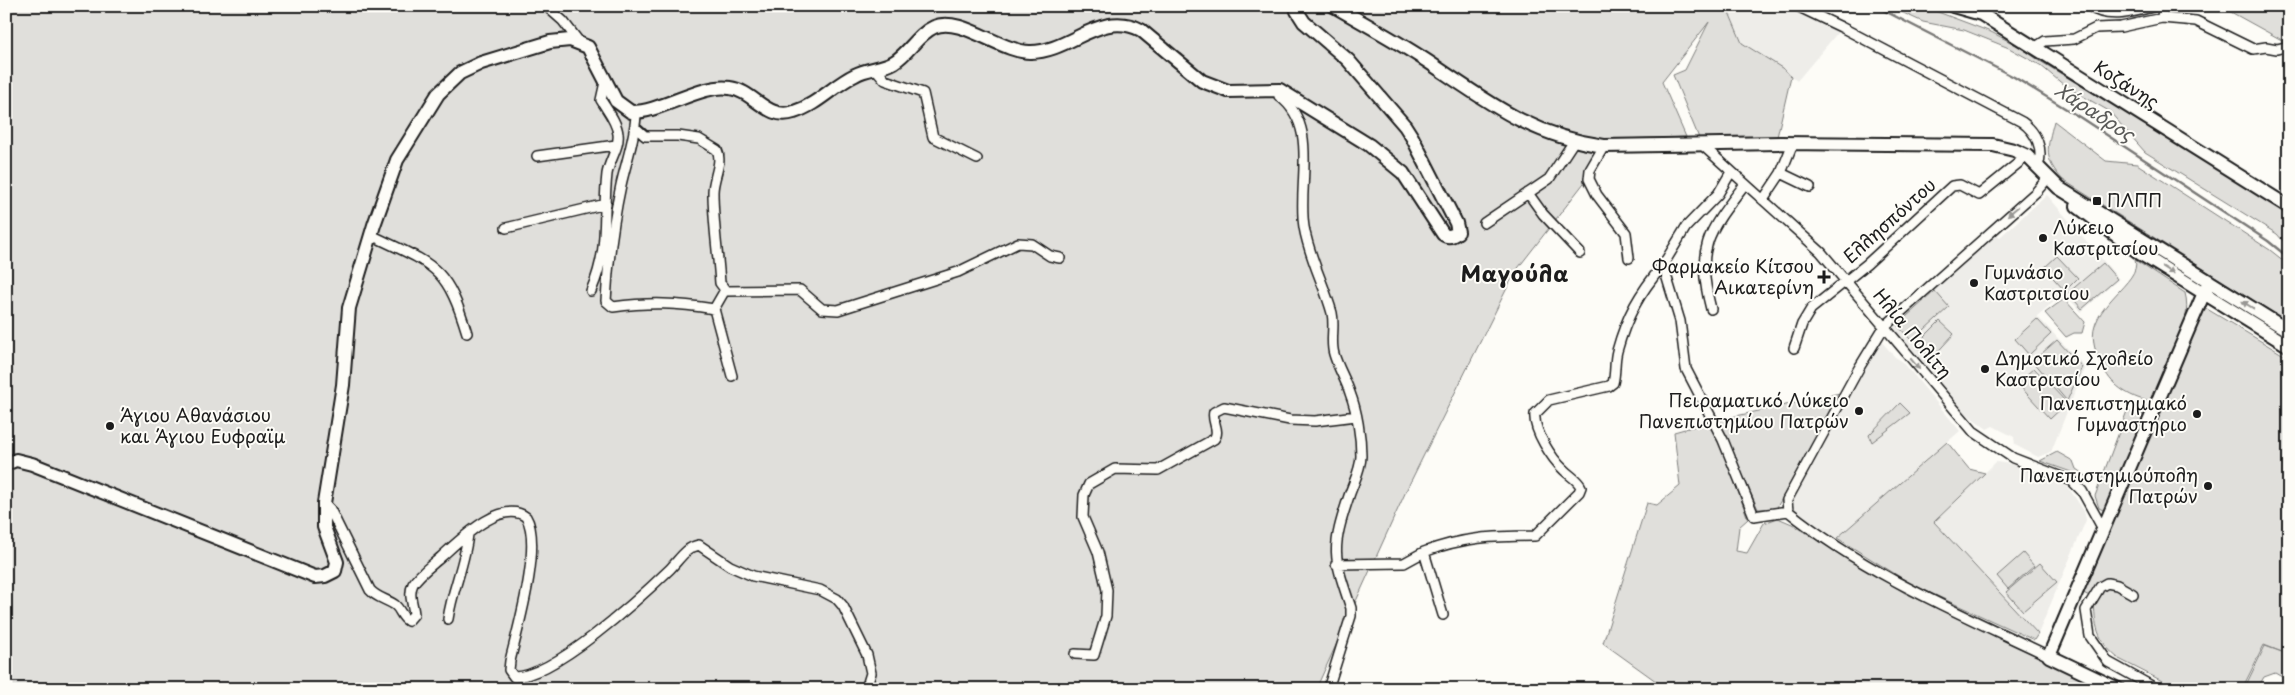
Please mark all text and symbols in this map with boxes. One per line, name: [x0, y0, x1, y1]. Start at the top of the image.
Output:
street label: Κοζάνης: [2089, 53, 2165, 114]
water label: Χάραδρος: [2050, 75, 2143, 149]
street label: Ελλησπόντου: [1837, 171, 1941, 269]
place label: ΠΛΠΠ: [2107, 186, 2162, 213]
marker: ΠΛΠΠ: [2091, 195, 2103, 207]
one-way arrow: [2007, 205, 2019, 217]
place label: Λύκειο Καστριτσίου: [2053, 213, 2159, 261]
marker: Λύκειο Καστριτσίου: [2037, 232, 2049, 244]
place label: Φαρμακείο Κίτσου Αικατερίνη: [1652, 252, 1814, 300]
district label: Μαγούλα: [1461, 256, 1569, 289]
place label: Γυμνάσιο Καστριτσίου: [1984, 258, 2090, 306]
one-way arrow: [2161, 266, 2174, 275]
marker: Φαρμακείο Κίτσου Αικατερίνη: [1818, 271, 1830, 283]
marker: Γυμνάσιο Καστριτσίου: [1968, 277, 1980, 289]
street label: Ηλία Πολίτη: [1867, 282, 1959, 384]
one-way arrow: [2241, 301, 2254, 310]
place label: Δημοτικό Σχολείο Καστριτσίου: [1995, 344, 2153, 392]
one-way arrow: [1910, 358, 1921, 371]
marker: Δημοτικό Σχολείο Καστριτσίου: [1979, 363, 1991, 375]
place label: Πειραματικό Λύκειο Πανεπιστημίου Πατρών: [1639, 386, 1849, 434]
place label: Πανεπιστημιακό Γυμναστήριο: [2040, 389, 2187, 437]
place label: Άγιου Αθανάσιου και Άγιου Ευφραϊμ: [120, 401, 286, 449]
marker: Πειραματικό Λύκειο Πανεπιστημίου Πατρών: [1853, 405, 1865, 417]
marker: Πανεπιστημιακό Γυμναστήριο: [2191, 408, 2203, 420]
marker: Άγιου Αθανάσιου και Άγιου Ευφραϊμ: [104, 420, 116, 432]
place label: Πανεπιστημιούπολη Πατρών: [2020, 461, 2198, 509]
marker: Πανεπιστημιούπολη Πατρών: [2202, 480, 2214, 492]

